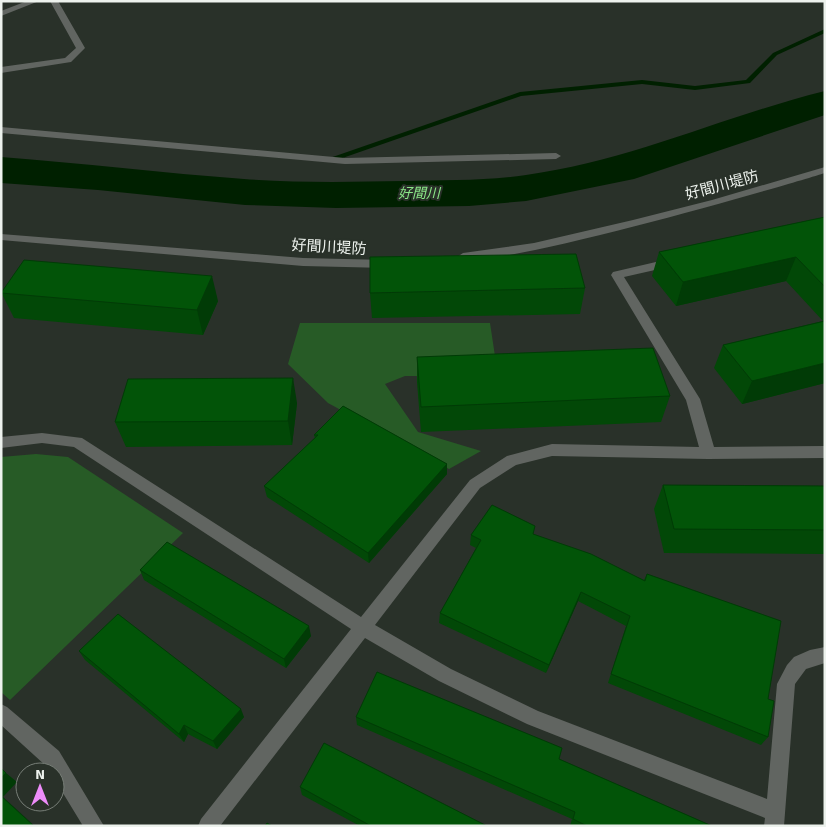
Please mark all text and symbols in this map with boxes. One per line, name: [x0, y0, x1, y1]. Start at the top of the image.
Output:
street label: 好間川堤防: [683, 167, 761, 203]
water label: 好間川: [398, 185, 442, 202]
street label: 好間川堤防: [291, 236, 367, 258]
north arrow: [15, 762, 65, 812]
text: N: [35, 766, 45, 783]

